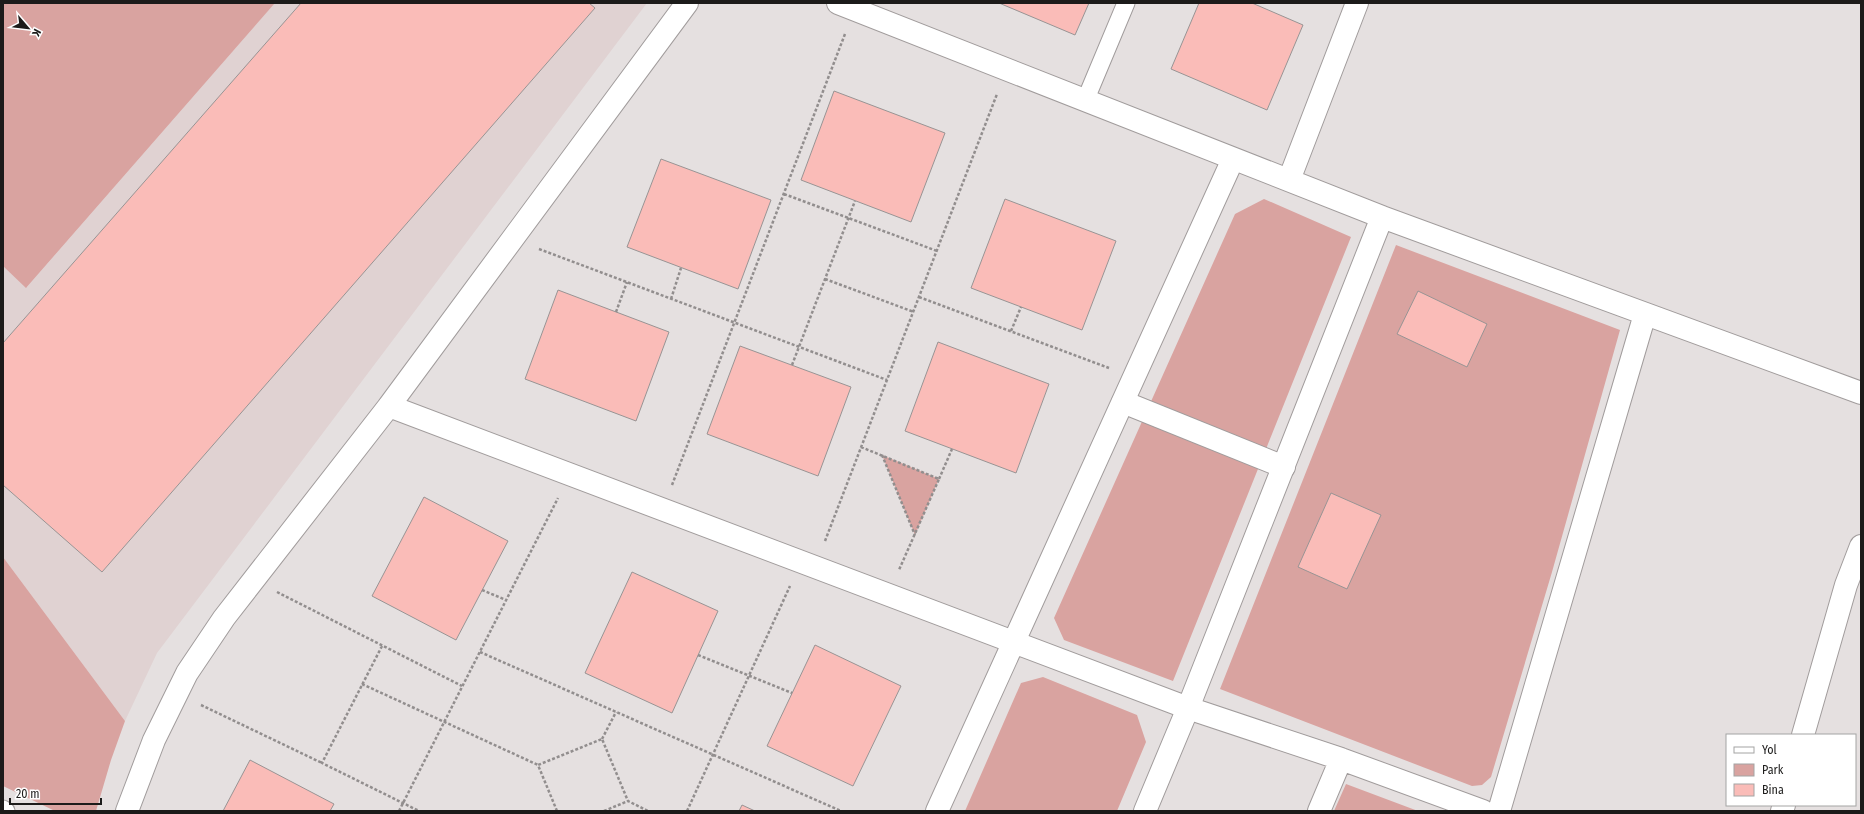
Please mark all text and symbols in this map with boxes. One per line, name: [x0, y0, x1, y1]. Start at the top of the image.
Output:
north arrow: [8, 8, 48, 48]
text: K: [29, 27, 44, 39]
legend: [1726, 734, 1856, 806]
text: Yol: [1762, 743, 1777, 757]
text: Park: [1762, 763, 1784, 777]
scale bar: [10, 780, 101, 806]
text: Bina: [1762, 783, 1784, 797]
text: 20 m: [16, 787, 40, 801]

